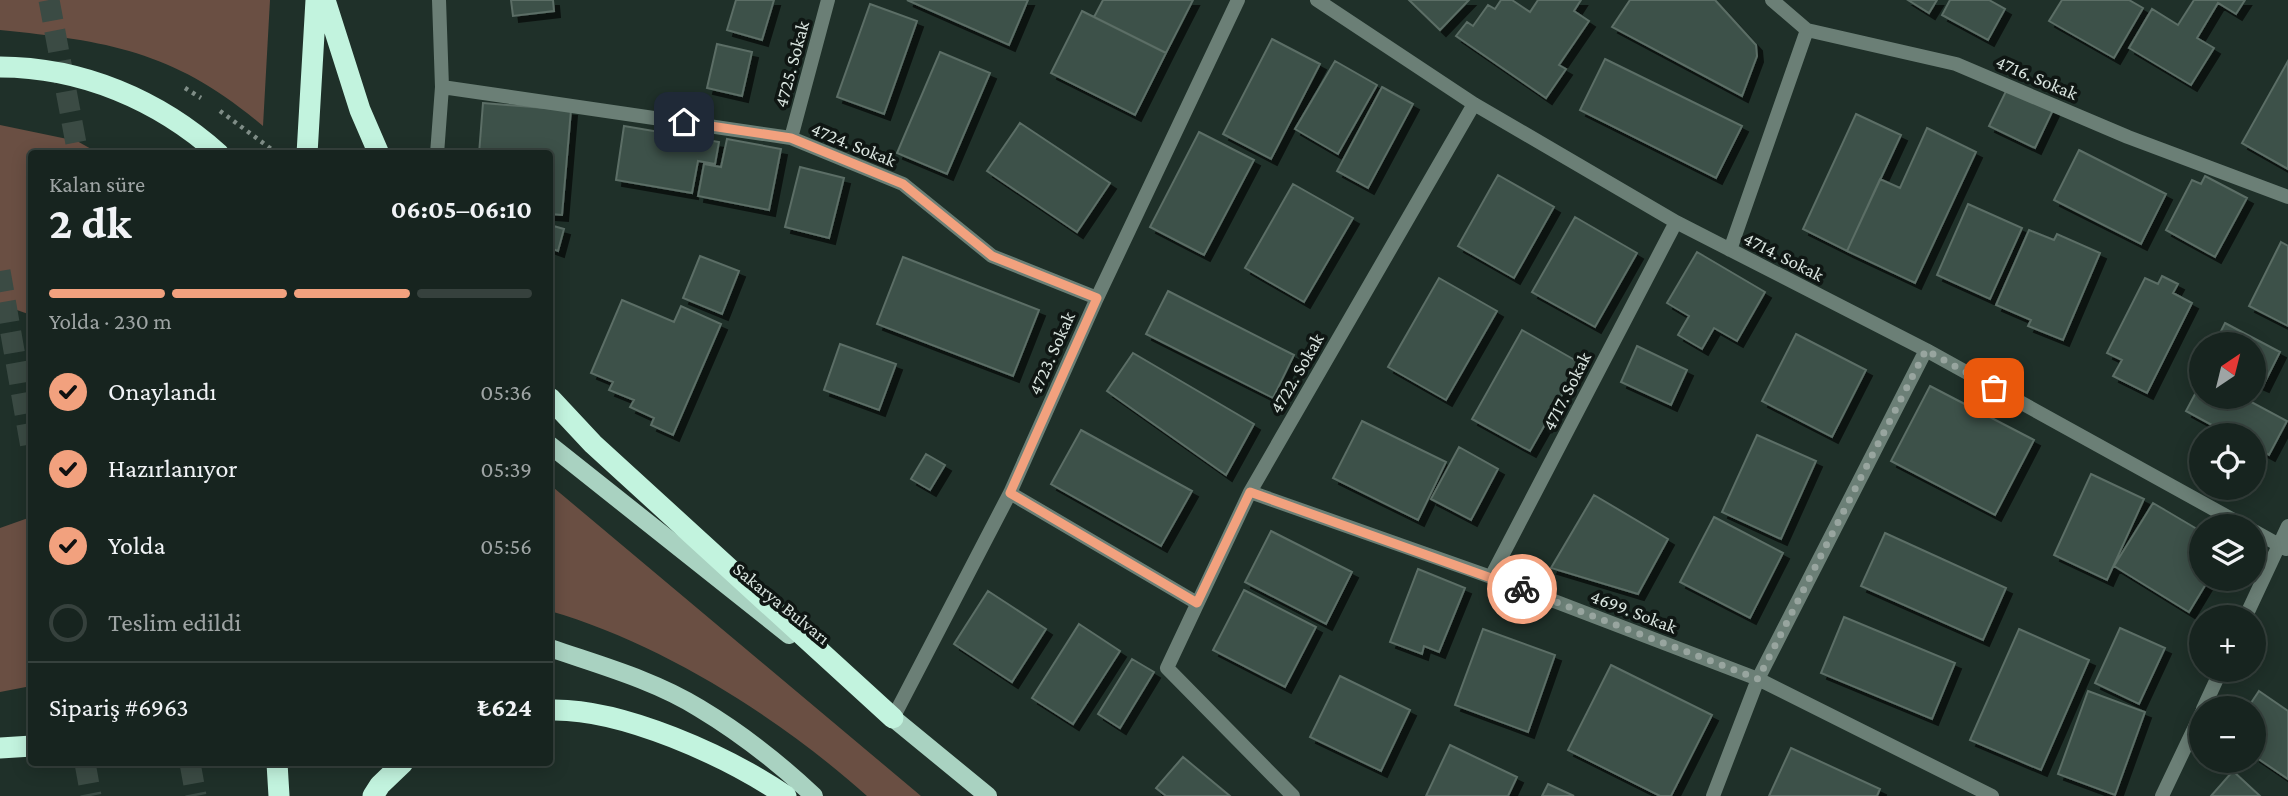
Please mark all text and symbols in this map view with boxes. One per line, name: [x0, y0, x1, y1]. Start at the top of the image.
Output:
street label: 4725. Sokak: [770, 18, 813, 110]
street label: 4716. Sokak: [1993, 51, 2082, 104]
pin: [654, 92, 714, 152]
icon: home: [665, 103, 703, 141]
street label: 4724. Sokak: [808, 118, 900, 171]
text: Kalan süre: [49, 171, 145, 197]
text: 06:05–06:10: [391, 195, 532, 224]
text: 2 dk: [49, 197, 131, 248]
street label: 4714. Sokak: [1740, 227, 1828, 286]
street label: 4723. Sokak: [1024, 307, 1080, 398]
text: Yolda · 230 m: [49, 308, 172, 334]
street label: 4722. Sokak: [1265, 329, 1328, 417]
north arrow: [2189, 332, 2266, 410]
map controls: [2189, 332, 2266, 773]
street label: 4717. Sokak: [1538, 348, 1596, 434]
pin: [1964, 358, 2024, 418]
icon: bag: [1975, 369, 2013, 407]
icon: check: [49, 373, 87, 411]
text: Onaylandı: [108, 377, 217, 406]
text: 05:36: [480, 379, 532, 405]
button: locate: [2189, 423, 2266, 500]
icon: check: [49, 450, 87, 488]
text: Hazırlanıyor: [108, 454, 238, 483]
text: 05:39: [480, 456, 532, 482]
button: layers: [2189, 514, 2266, 591]
icon: check: [49, 527, 87, 565]
text: Yolda: [108, 531, 165, 560]
text: 05:56: [480, 533, 532, 559]
courier: [1487, 554, 1557, 624]
street label: Sakarya Bulvarı: [729, 558, 834, 649]
icon: bike: [1503, 570, 1541, 608]
street label: 4699. Sokak: [1588, 585, 1681, 638]
button: +: [2189, 605, 2266, 682]
text: Teslim edildi: [108, 608, 241, 637]
text: Sipariş #6963: [49, 693, 189, 722]
text: ₺624: [478, 693, 532, 722]
button: −: [2189, 696, 2266, 773]

